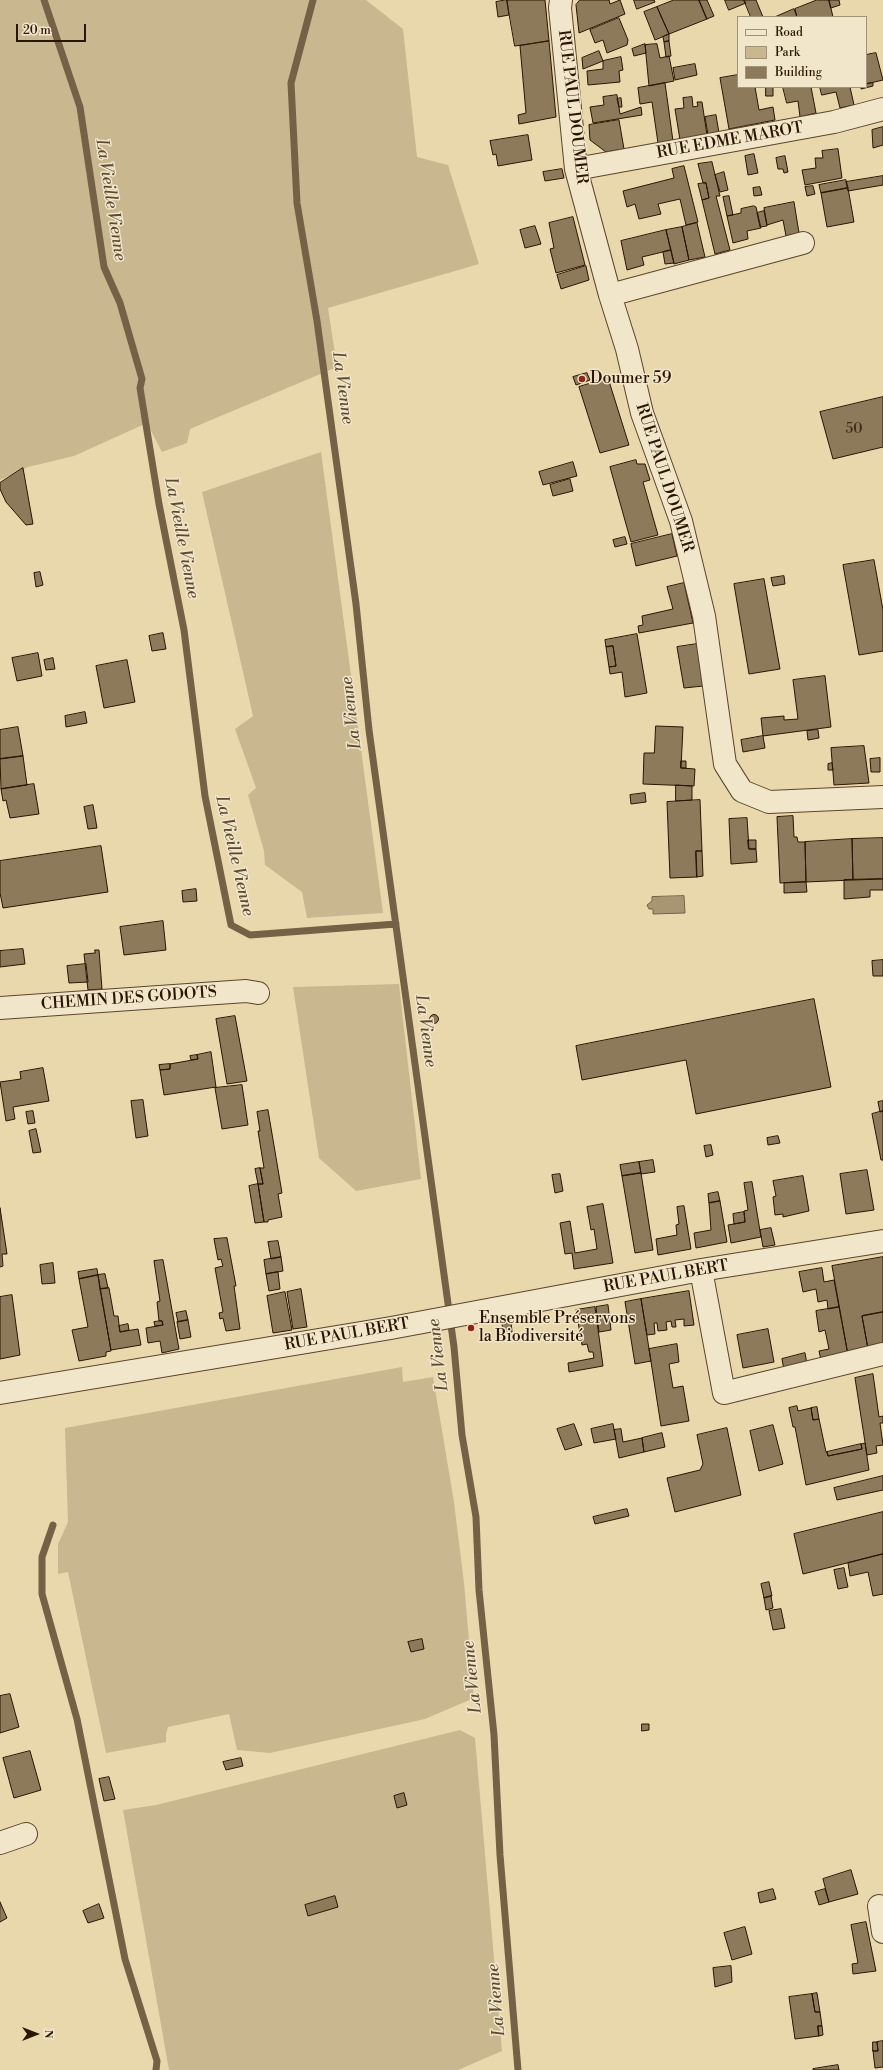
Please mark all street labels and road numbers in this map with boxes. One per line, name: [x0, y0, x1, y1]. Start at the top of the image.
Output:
street label: RUE PAUL DOUMER: [553, 29, 591, 185]
street label: RUE EDME MAROT: [655, 119, 805, 163]
street label: RUE PAUL DOUMER: [631, 401, 697, 555]
street label: CHEMIN DES GODOTS: [40, 983, 218, 1015]
street label: RUE PAUL BERT: [602, 1257, 730, 1297]
street label: RUE PAUL BERT: [283, 1315, 411, 1355]

